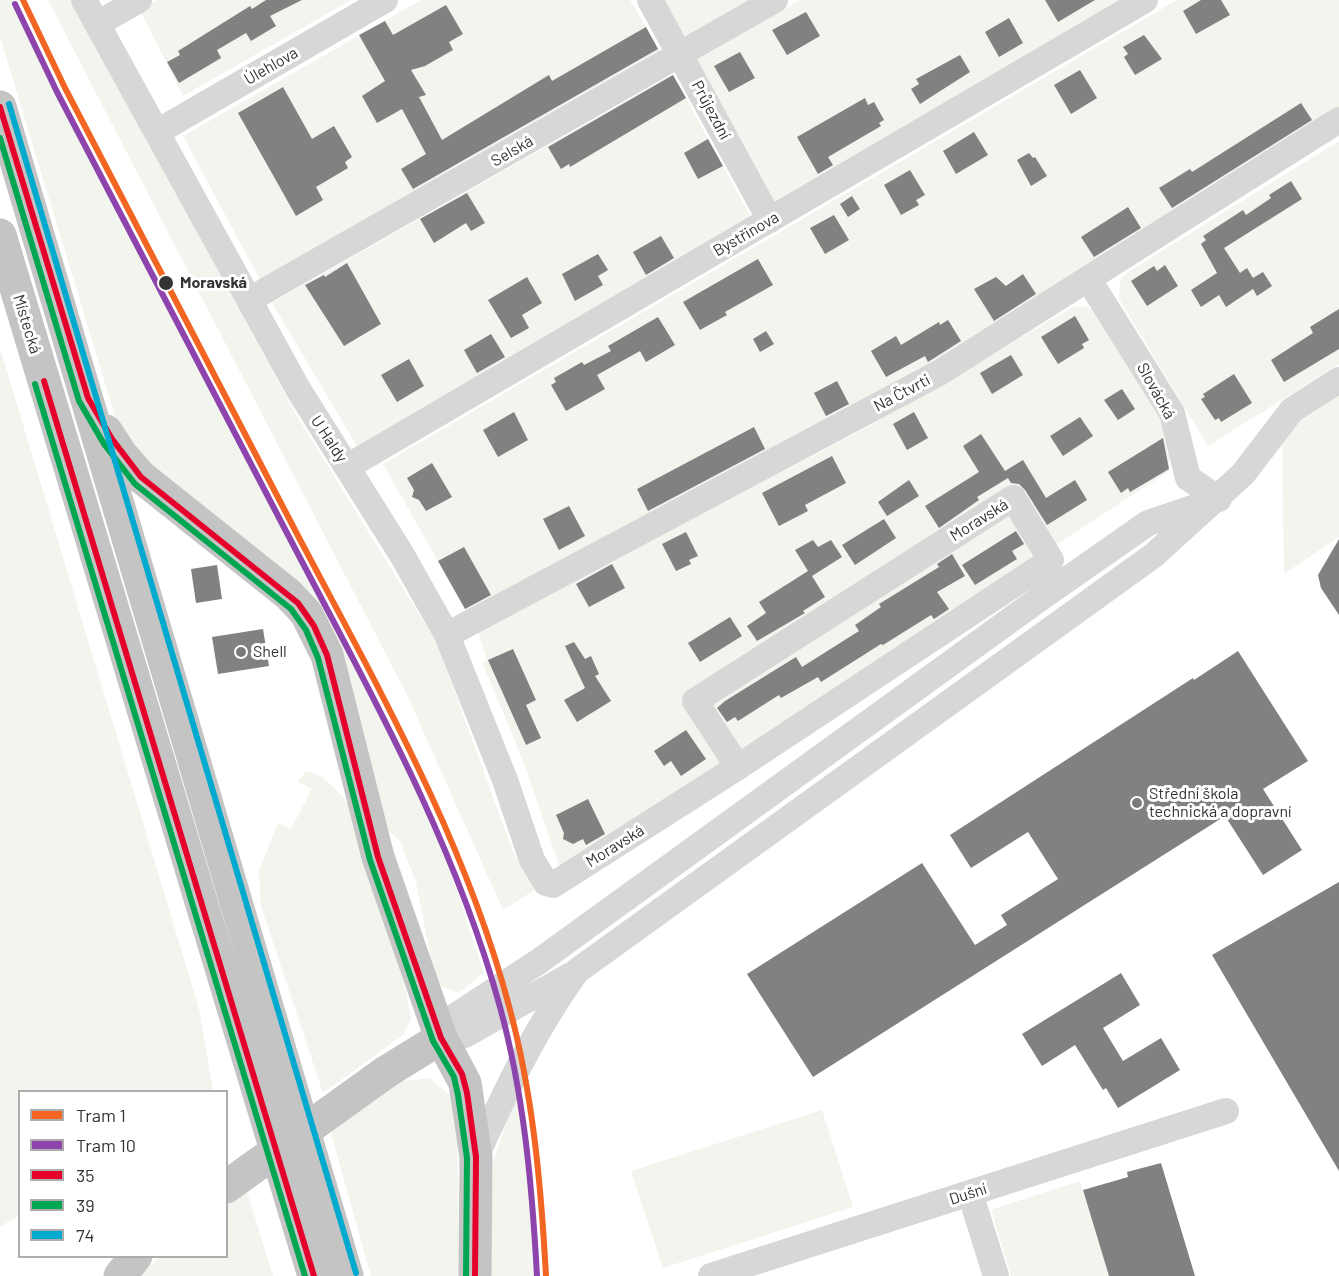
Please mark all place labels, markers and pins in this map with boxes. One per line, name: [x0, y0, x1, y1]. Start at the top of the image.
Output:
place label: Moravská: [180, 273, 247, 293]
marker: Moravská: [157, 274, 175, 292]
place label: Shell: [253, 642, 287, 662]
marker: Shell: [234, 645, 248, 659]
place label: Střední škola technická a dopravní: [1149, 784, 1291, 822]
marker: Střední škola technická a dopravní: [1130, 796, 1144, 810]

